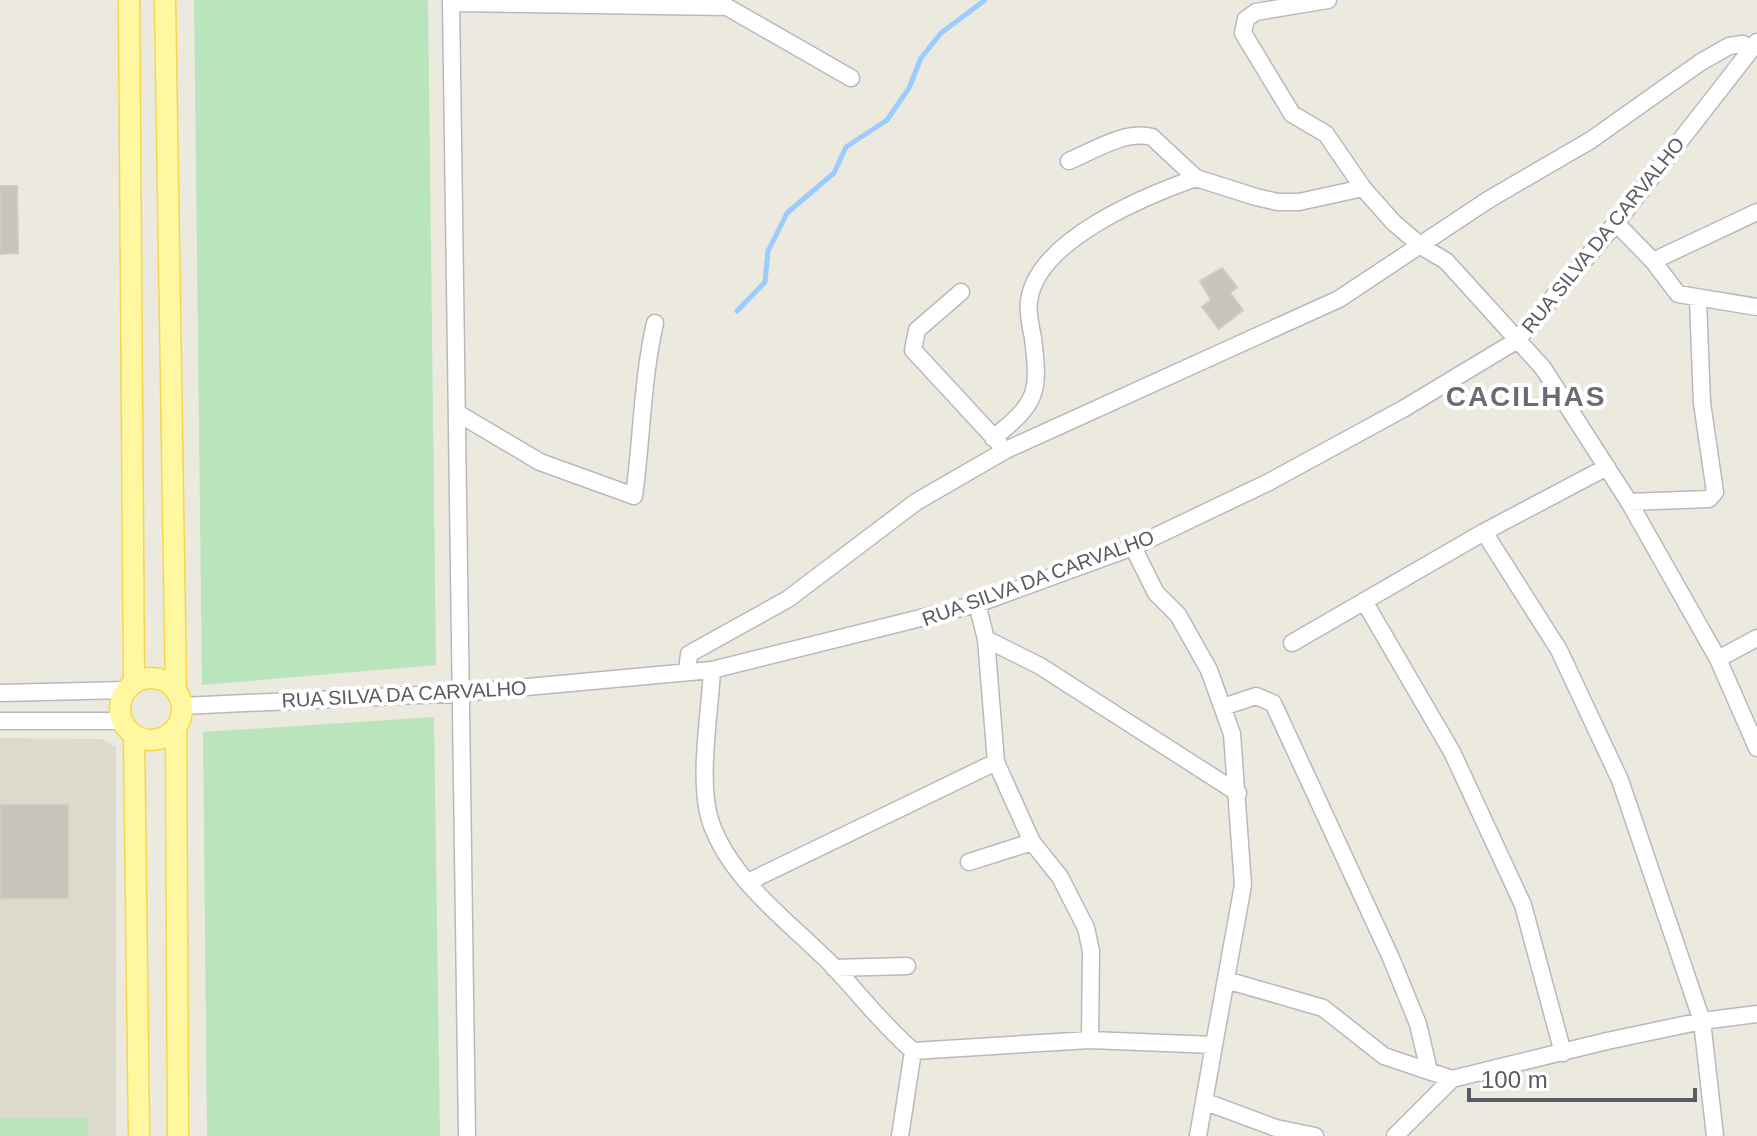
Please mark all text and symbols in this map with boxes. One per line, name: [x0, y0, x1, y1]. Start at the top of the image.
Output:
street label: RUA SILVA DA CARVALHO: [1517, 133, 1689, 337]
district label: CACILHAS: [1446, 381, 1606, 412]
street label: RUA SILVA DA CARVALHO: [919, 526, 1157, 630]
street label: RUA SILVA DA CARVALHO: [281, 677, 527, 711]
scale bar: [1469, 1052, 1695, 1102]
text: 100 m: [1481, 1066, 1548, 1093]

